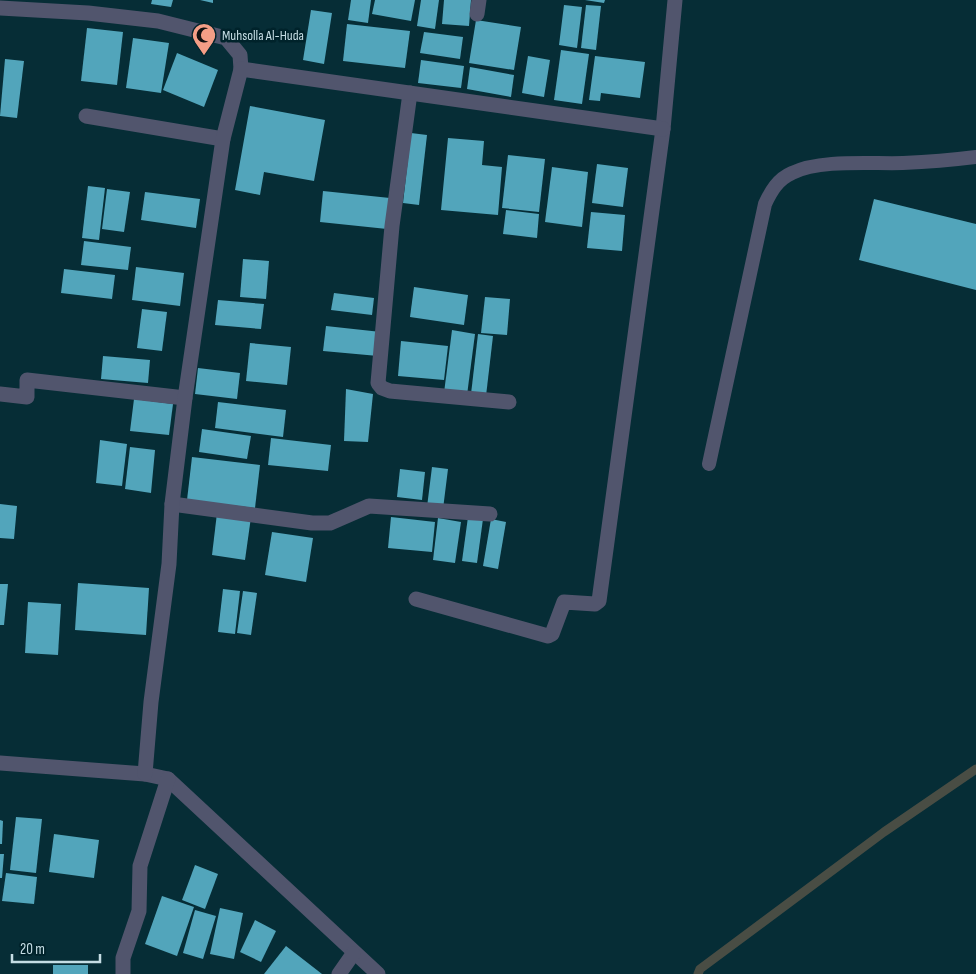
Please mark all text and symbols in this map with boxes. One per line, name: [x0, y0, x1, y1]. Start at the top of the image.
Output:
mosque icon: Muhsolla Al-Huda: [191, 22, 217, 56]
place label: Muhsolla Al-Huda: [222, 27, 304, 44]
scale bar: [12, 932, 100, 964]
text: 20 m: [20, 940, 45, 959]

